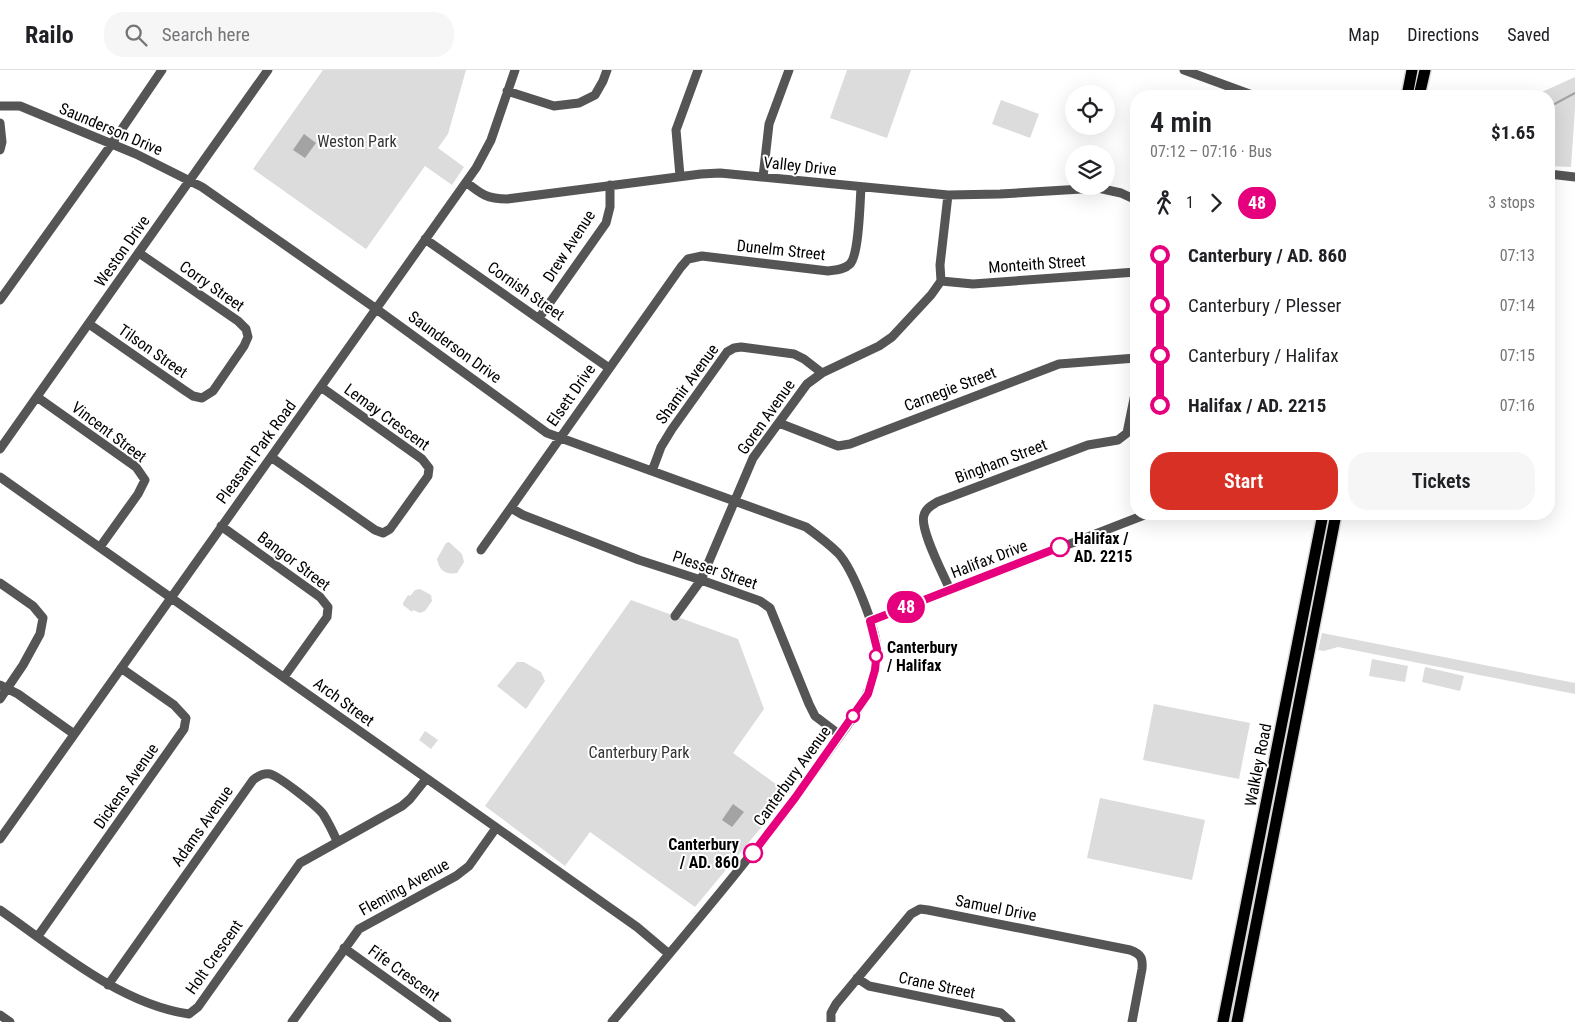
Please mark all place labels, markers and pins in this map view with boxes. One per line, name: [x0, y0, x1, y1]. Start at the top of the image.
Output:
place label: Halifax / AD. 2215: [1074, 529, 1132, 566]
marker: Halifax / AD. 2215: [1050, 537, 1070, 557]
place label: Canterbury / Halifax: [886, 638, 958, 675]
marker: Canterbury / Halifax: [869, 649, 883, 663]
unlabelled marker: [846, 709, 860, 723]
place label: Canterbury / AD. 860: [668, 835, 739, 872]
marker: Canterbury / AD. 860: [743, 843, 763, 863]

